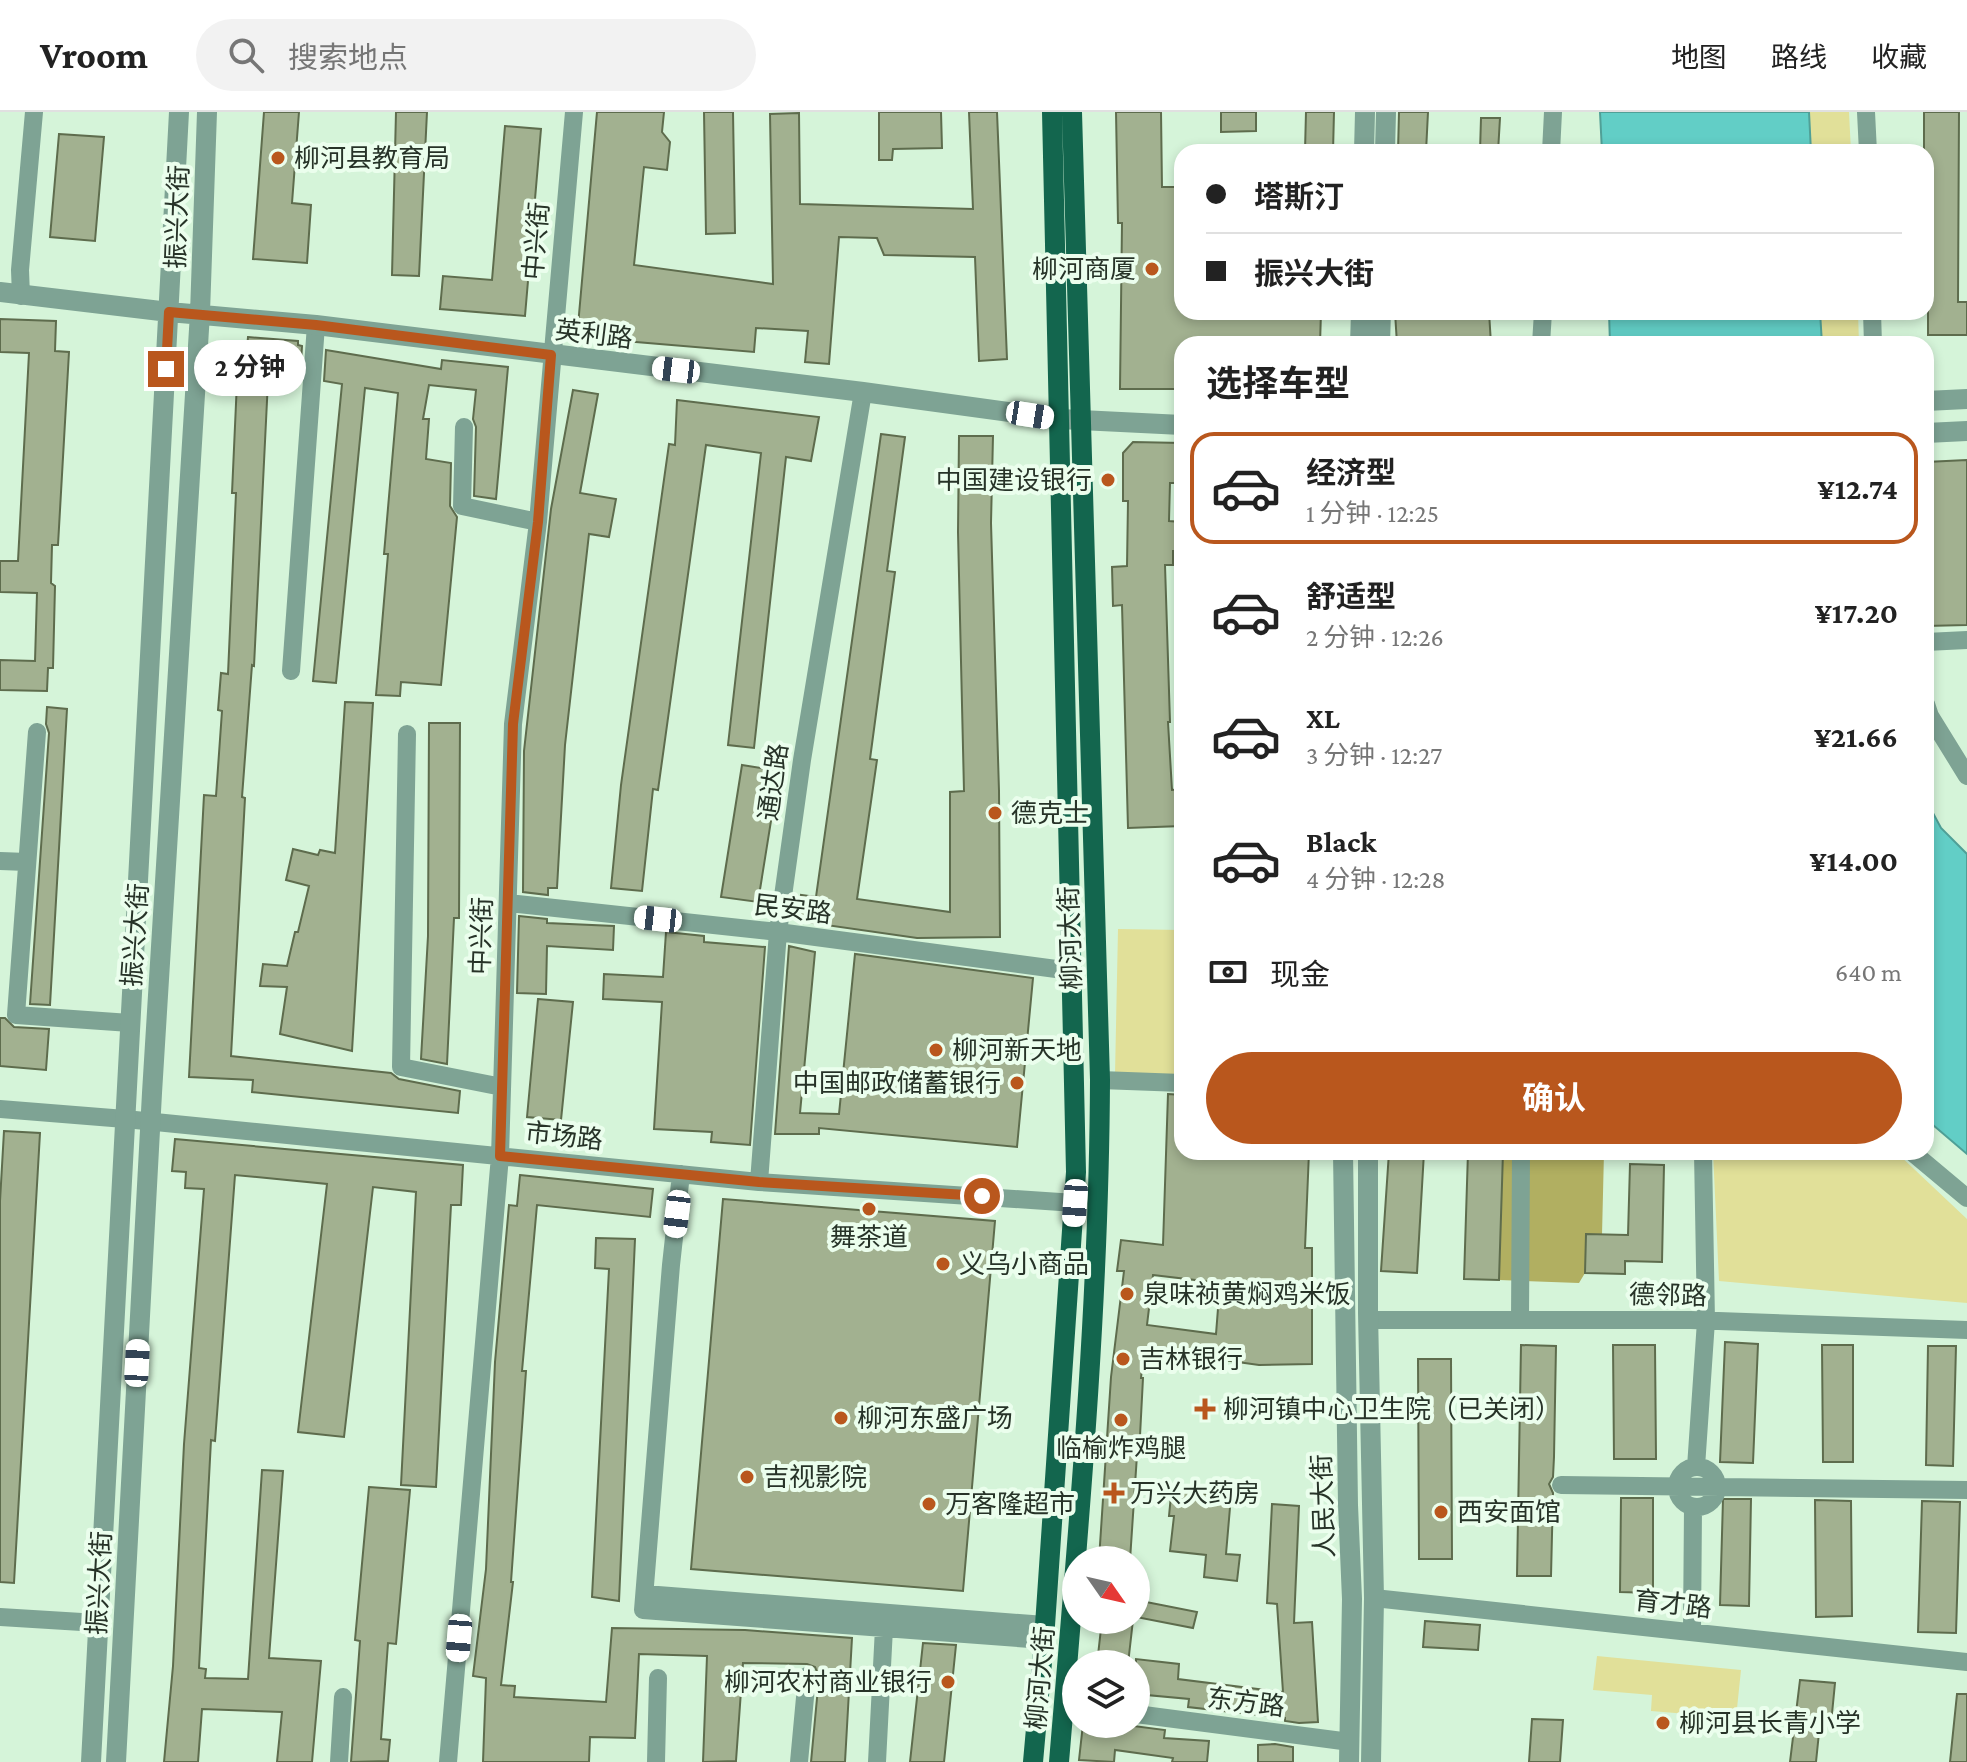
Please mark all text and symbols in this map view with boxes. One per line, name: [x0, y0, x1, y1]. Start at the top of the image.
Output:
search box: [196, 19, 756, 91]
icon: search: [224, 33, 268, 77]
text: Vroom: [40, 34, 148, 76]
text: 搜索地点: [288, 41, 408, 74]
text: 地图: [1671, 42, 1727, 73]
text: 路线: [1771, 42, 1827, 73]
text: 收藏: [1871, 42, 1927, 73]
place label: 柳河县教育局: [294, 144, 450, 173]
marker: 柳河县教育局: [269, 149, 287, 167]
street label: 振兴大街: [161, 165, 194, 269]
text: 塔斯汀: [1254, 180, 1344, 213]
street label: 中兴街: [519, 201, 554, 281]
place label: 柳河商厦: [1032, 255, 1136, 284]
text: 振兴大街: [1254, 257, 1374, 290]
marker: 柳河商厦: [1143, 260, 1161, 278]
street label: 英利路: [553, 315, 634, 354]
callout: 2 分钟: [194, 341, 306, 397]
route end: [148, 351, 184, 387]
text: 2 分钟: [215, 353, 285, 382]
car: [651, 355, 701, 385]
text: 选择车型: [1206, 364, 1350, 404]
car: [1004, 399, 1056, 431]
icon: car: [1210, 452, 1282, 524]
text: 经济型: [1306, 456, 1396, 489]
place label: 中国建设银行: [936, 466, 1092, 495]
marker: 中国建设银行: [1099, 471, 1117, 489]
text: ¥12.74: [1818, 472, 1898, 505]
text: 1 分钟 · 12:25: [1306, 499, 1439, 528]
icon: car: [1210, 576, 1282, 648]
text: 舒适型: [1306, 580, 1396, 613]
text: ¥17.20: [1815, 596, 1898, 629]
text: 2 分钟 · 12:26: [1306, 623, 1444, 652]
icon: car: [1210, 700, 1282, 772]
text: XL: [1306, 701, 1340, 734]
text: ¥21.66: [1814, 720, 1898, 753]
street label: 通达路: [754, 741, 793, 823]
text: 3 分钟 · 12:27: [1306, 741, 1442, 770]
place label: 德克士: [1011, 799, 1089, 828]
marker: 德克士: [986, 804, 1004, 822]
icon: car: [1210, 824, 1282, 896]
text: Black: [1306, 825, 1377, 858]
text: ¥14.00: [1809, 844, 1898, 877]
text: 4 分钟 · 12:28: [1306, 865, 1446, 894]
street label: 振兴大街: [117, 882, 154, 988]
street label: 柳河大街: [1054, 886, 1087, 990]
street label: 民安路: [752, 890, 833, 929]
street label: 中兴街: [466, 897, 497, 976]
car: [633, 905, 683, 933]
icon: cash: [1206, 950, 1250, 994]
text: 现金: [1270, 958, 1330, 991]
text: 640 m: [1835, 958, 1902, 987]
place label: 柳河新天地: [952, 1036, 1082, 1065]
marker: 柳河新天地: [927, 1041, 945, 1059]
button: 确认: [1206, 1052, 1902, 1144]
place label: 中国邮政储蓄银行: [793, 1069, 1001, 1098]
marker: 中国邮政储蓄银行: [1008, 1074, 1026, 1092]
street label: 市场路: [524, 1118, 604, 1155]
route start: [964, 1178, 1000, 1214]
car: [1061, 1178, 1089, 1228]
car: [662, 1189, 692, 1239]
marker: 舞茶道: [860, 1200, 878, 1218]
place label: 舞茶道: [830, 1223, 908, 1252]
place label: 义乌小商品: [959, 1250, 1089, 1279]
marker: 义乌小商品: [934, 1255, 952, 1273]
place label: 泉味祯黄焖鸡米饭: [1143, 1280, 1351, 1309]
street label: 德邻路: [1629, 1280, 1707, 1311]
marker: 泉味祯黄焖鸡米饭: [1118, 1285, 1136, 1303]
car: [124, 1338, 150, 1388]
place label: 吉林银行: [1139, 1345, 1243, 1374]
marker: 吉林银行: [1114, 1350, 1132, 1368]
place label: 柳河镇中心卫生院（已关闭）: [1223, 1395, 1561, 1424]
marker: 柳河镇中心卫生院（已关闭）: [1194, 1398, 1216, 1420]
place label: 柳河东盛广场: [857, 1404, 1013, 1433]
marker: 柳河东盛广场: [832, 1409, 850, 1427]
marker: 临榆炸鸡腿: [1112, 1411, 1130, 1429]
place label: 临榆炸鸡腿: [1056, 1434, 1186, 1463]
street label: 人民大街: [1307, 1454, 1340, 1558]
place label: 吉视影院: [763, 1463, 867, 1492]
marker: 吉视影院: [738, 1468, 756, 1486]
place label: 万兴大药房: [1130, 1479, 1260, 1508]
marker: 万兴大药房: [1105, 1484, 1123, 1502]
place label: 万客隆超市: [945, 1490, 1075, 1519]
marker: 万客隆超市: [920, 1495, 938, 1513]
place label: 西安面馆: [1457, 1498, 1561, 1527]
marker: 西安面馆: [1432, 1503, 1450, 1521]
street label: 振兴大街: [82, 1530, 117, 1636]
north arrow: [1062, 1546, 1150, 1634]
map controls: [1062, 1546, 1150, 1738]
street label: 育才路: [1633, 1586, 1713, 1623]
car: [445, 1613, 473, 1663]
street label: 柳河大街: [1022, 1625, 1059, 1731]
button: layers: [1062, 1650, 1150, 1738]
place label: 柳河农村商业银行: [724, 1668, 932, 1697]
marker: 柳河农村商业银行: [939, 1673, 957, 1691]
street label: 东方路: [1205, 1683, 1286, 1722]
place label: 柳河县长青小学: [1679, 1709, 1861, 1738]
marker: 柳河县长青小学: [1654, 1714, 1672, 1732]

